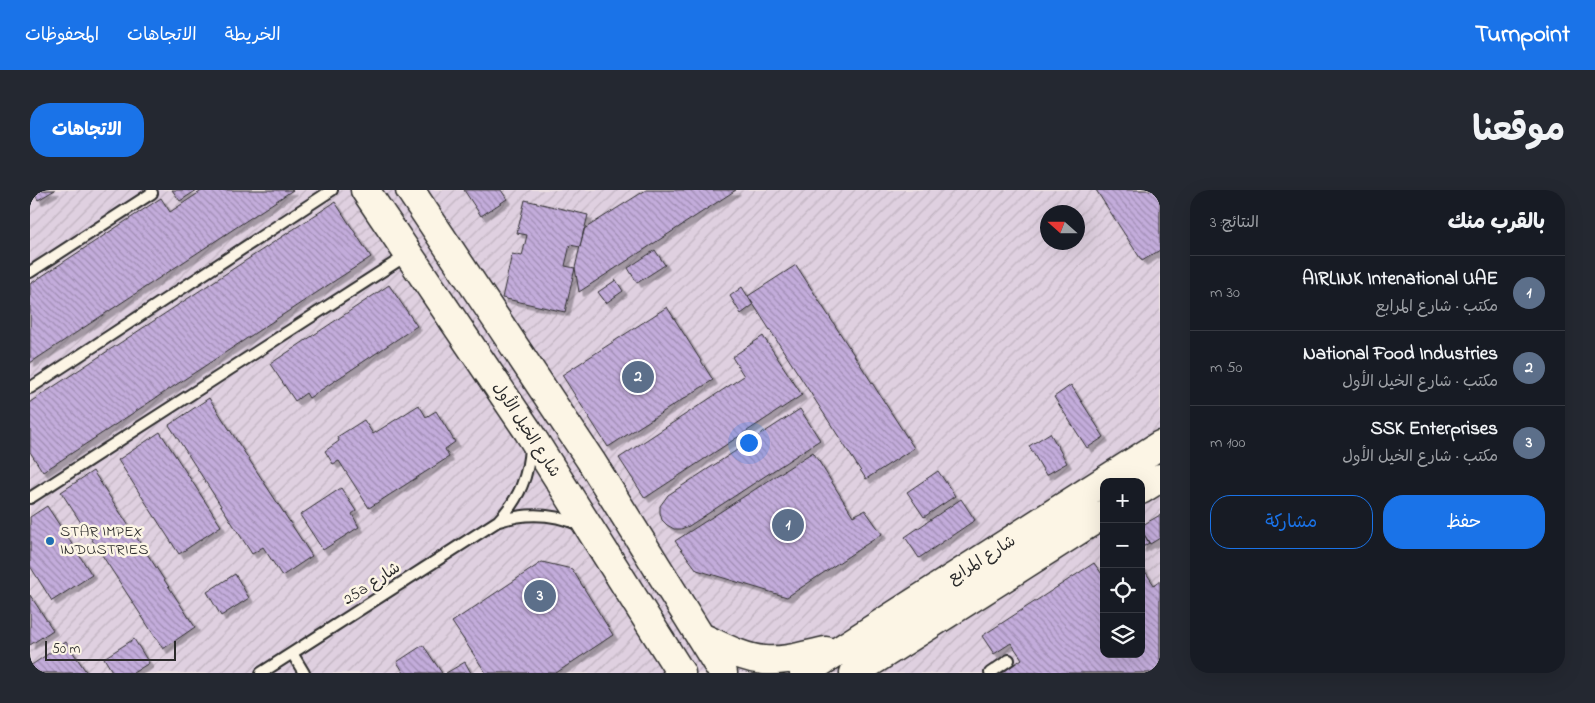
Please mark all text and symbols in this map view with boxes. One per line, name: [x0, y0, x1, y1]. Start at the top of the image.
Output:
text: Turnpoint: [1475, 18, 1570, 53]
text: المحفوظات: [25, 23, 99, 49]
text: الاتجاهات: [127, 23, 197, 49]
text: الخريطة: [225, 23, 281, 49]
button: الاتجاهات: [30, 103, 144, 157]
text: موقعنا: [1472, 106, 1565, 157]
north arrow: [1040, 205, 1085, 250]
text: بالقرب منك: [1448, 208, 1545, 238]
text: النتائج: 3: [1210, 211, 1259, 235]
text: AIRLINK Intenational UAE: [1302, 266, 1498, 293]
text: 30 m: [1210, 281, 1240, 305]
text: 1: [1526, 281, 1532, 305]
text: مكتب · شارع المرابع: [1375, 295, 1498, 319]
text: National Food Industries: [1303, 341, 1498, 368]
text: 50 m: [1210, 356, 1243, 380]
text: 2: [1525, 356, 1533, 380]
pin: 2: [622, 358, 654, 396]
text: مكتب · شارع الخيل الأول: [1342, 370, 1498, 394]
street label: شارع الخيل الأول: [486, 378, 566, 482]
text: SSK Enterprises: [1370, 416, 1498, 443]
your location: [736, 430, 762, 456]
text: 100 m: [1210, 431, 1245, 455]
text: 3: [1526, 431, 1532, 455]
text: مكتب · شارع الخيل الأول: [1342, 445, 1498, 469]
map controls: [1100, 478, 1145, 658]
button: +: [1100, 478, 1145, 523]
button: مشاركة: [1210, 495, 1373, 549]
button: حفظ: [1383, 495, 1545, 549]
pin: 1: [772, 506, 804, 544]
place label: STAR IMPEX INDUSTRIES: [60, 520, 148, 562]
button: −: [1100, 523, 1145, 568]
street label: شارع المرابع: [943, 530, 1021, 590]
marker: STAR IMPEX INDUSTRIES: [44, 535, 56, 547]
street label: 25a شارع: [338, 556, 406, 612]
button: locate: [1100, 568, 1145, 613]
pin: 3: [524, 577, 556, 615]
button: layers: [1100, 613, 1145, 658]
scale bar: [45, 638, 176, 661]
text: 50 m: [52, 639, 80, 660]

